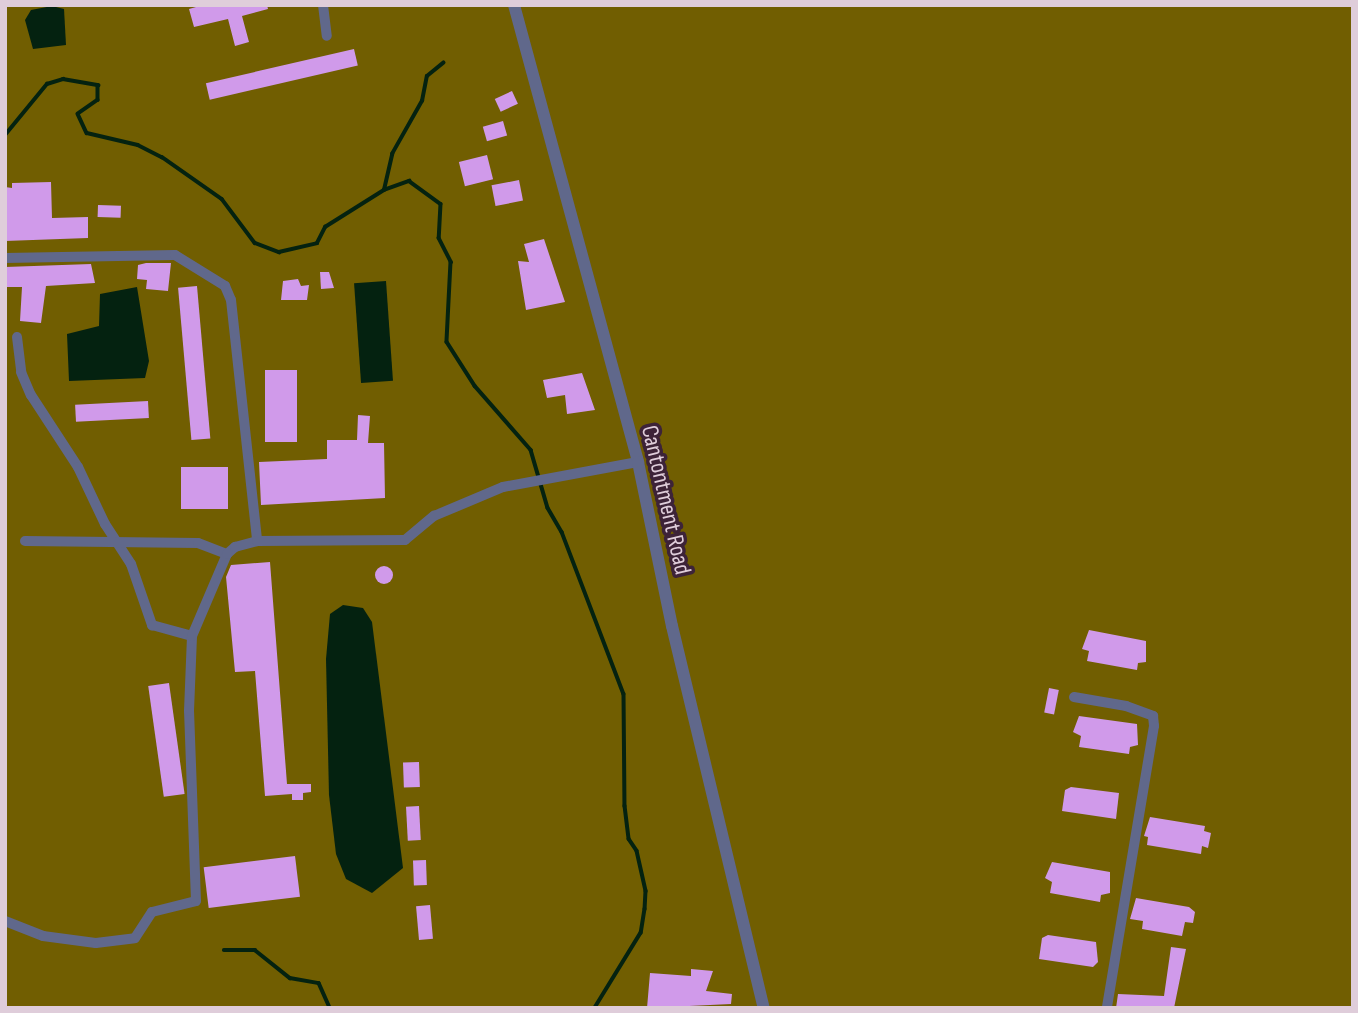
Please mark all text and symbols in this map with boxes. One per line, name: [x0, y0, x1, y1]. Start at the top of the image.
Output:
street label: Cantontment Road: [635, 423, 697, 577]

